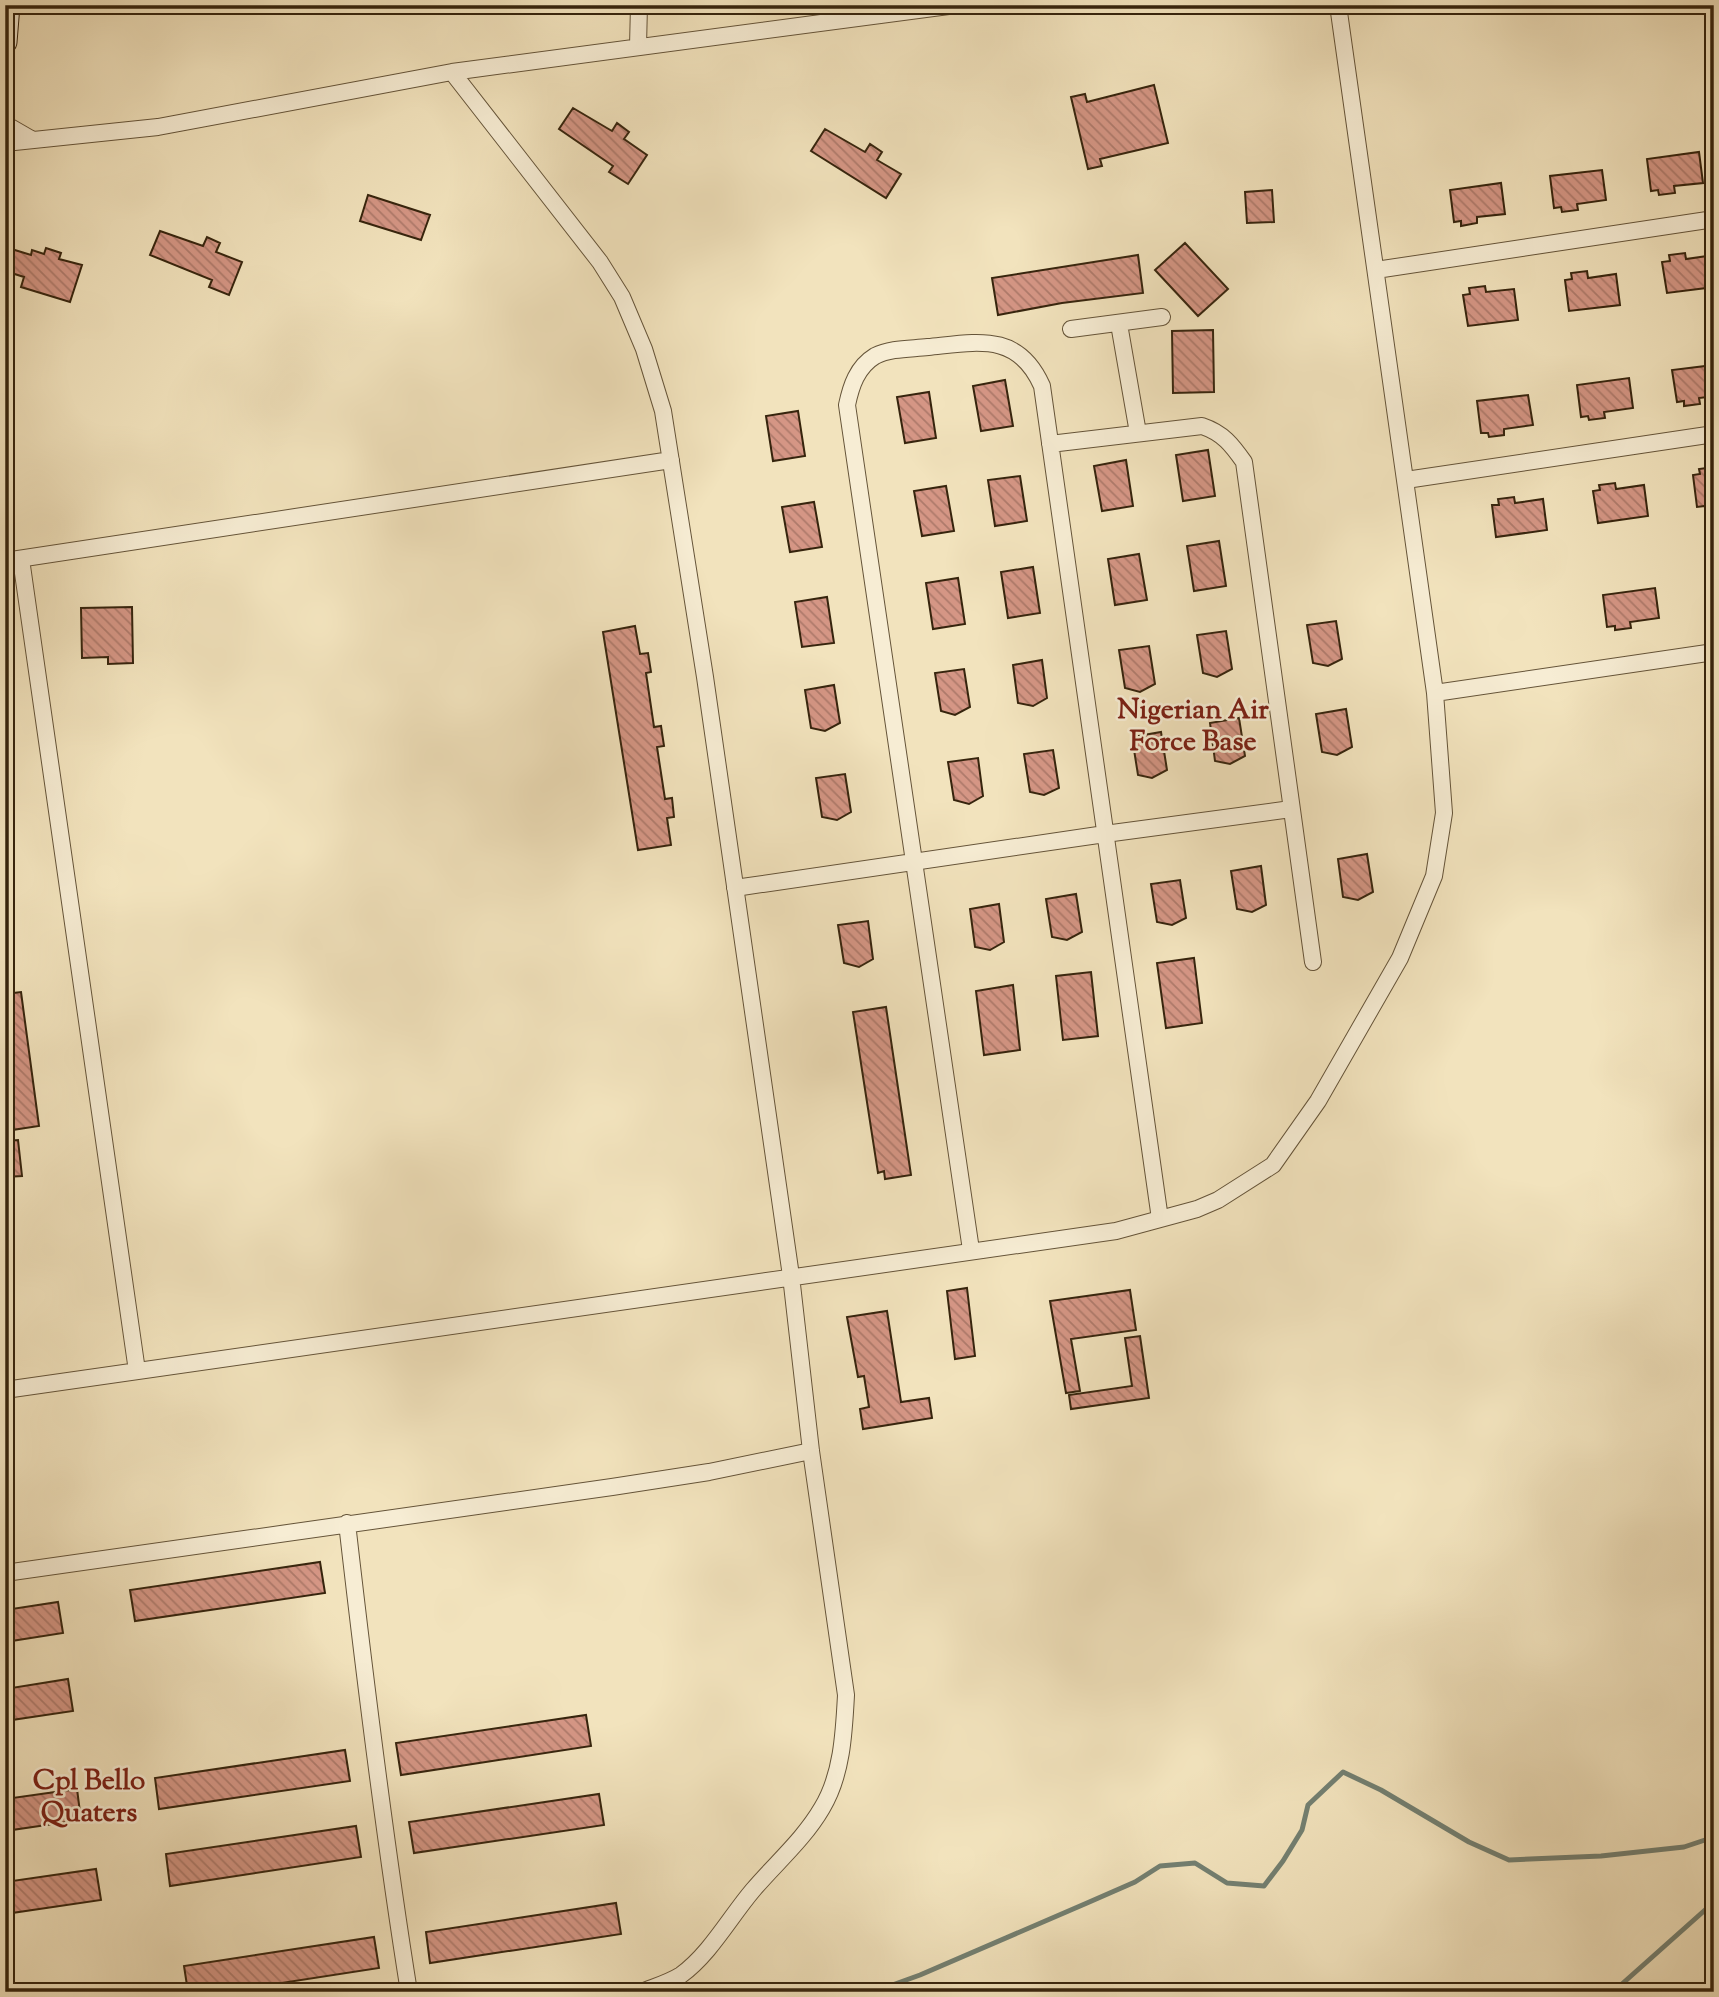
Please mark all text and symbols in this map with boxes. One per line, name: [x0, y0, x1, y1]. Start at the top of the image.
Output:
district label: Nigerian Air Force Base: [1117, 691, 1269, 763]
district label: Cpl Bello Quaters: [33, 1762, 145, 1834]

